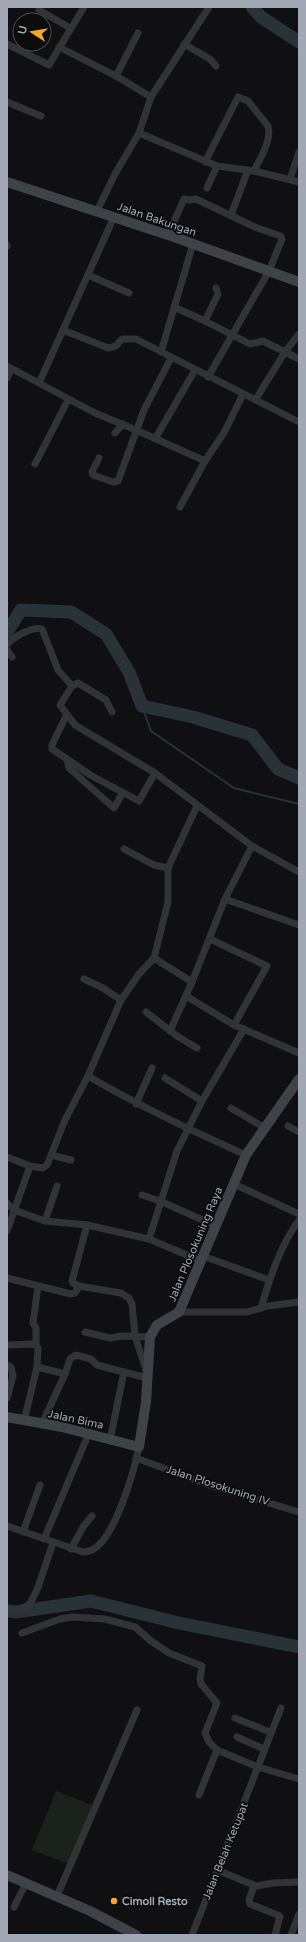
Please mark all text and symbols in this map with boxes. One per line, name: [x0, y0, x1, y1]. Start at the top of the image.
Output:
north arrow: [12, 12, 52, 52]
text: U: [15, 25, 30, 35]
street label: Jalan Bakungan: [116, 200, 198, 239]
street label: Jalan Plosokuning Raya: [165, 1185, 225, 1303]
street label: Jalan Bima: [47, 1407, 105, 1432]
street label: Jalan Plosokuning IV: [165, 1463, 272, 1508]
street label: Jalan Belah Ketupat: [200, 1801, 251, 1902]
place label: Cimoll Resto: [122, 1895, 188, 1908]
marker: Cimoll Resto: [109, 1896, 119, 1906]

